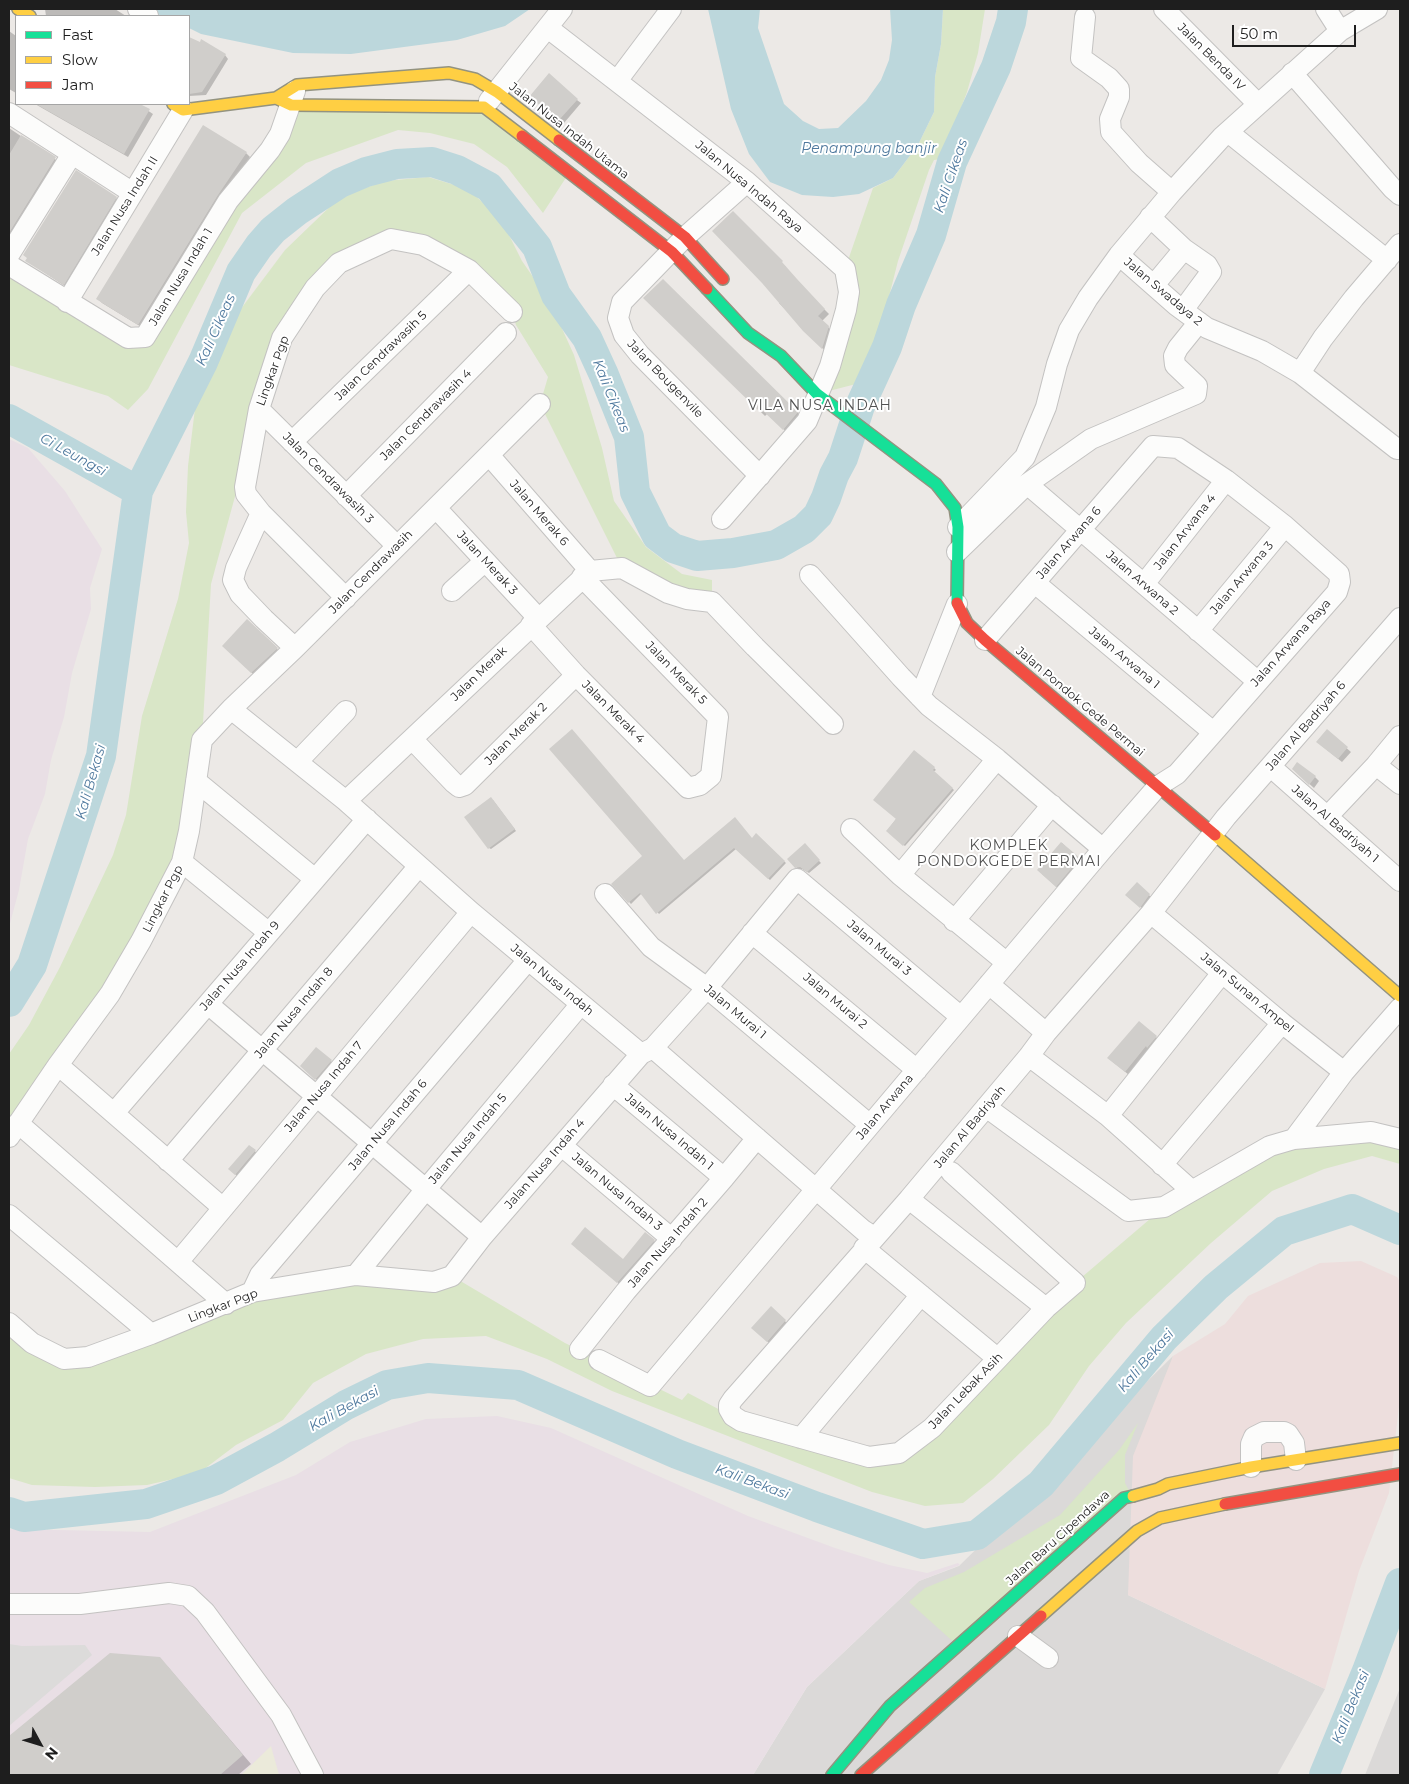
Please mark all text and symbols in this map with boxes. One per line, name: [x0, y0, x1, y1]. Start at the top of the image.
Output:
legend: [15, 15, 190, 105]
scale bar: [1234, 15, 1358, 47]
street label: Jalan Benda IV: [1174, 20, 1248, 94]
text: 50 m: [1240, 24, 1278, 43]
text: Fast: [62, 25, 93, 44]
text: Slow: [62, 50, 98, 69]
text: Jam: [62, 75, 94, 94]
street label: Jalan Nusa Indah Utama: [506, 80, 632, 182]
water label: Kali Cikeas: [931, 137, 971, 215]
street label: Jalan Nusa Indah Raya: [692, 138, 806, 236]
water label: Penampung banjir: [801, 141, 937, 157]
street label: Jalan Nusa Indah II: [89, 154, 161, 258]
street label: Jalan Nusa Indah 1: [146, 226, 216, 328]
street label: Jalan Swadaya 2: [1121, 255, 1205, 329]
water label: Kali Cikeas: [193, 291, 239, 369]
street label: Jalan Cendrawasih 5: [332, 308, 430, 404]
street label: Lingkar Pgp: [254, 334, 292, 408]
street label: Jalan Bougenvile: [624, 337, 706, 421]
water label: Kali Cikeas: [589, 357, 633, 435]
street label: Jalan Cendrawasih 4: [377, 366, 475, 464]
district label: VILA NUSA INDAH: [746, 398, 894, 414]
water label: Ci Leungsi: [37, 430, 109, 480]
street label: Jalan Cendrawasih 3: [280, 430, 376, 526]
street label: Jalan Merak 6: [507, 477, 571, 549]
street label: Jalan Arwana 4: [1151, 491, 1219, 573]
street label: Jalan Arwana 6: [1034, 504, 1104, 582]
street label: Jalan Cendrawasih: [326, 527, 416, 617]
street label: Jalan Merak 3: [454, 528, 520, 598]
street label: Jalan Arwana 3: [1207, 539, 1277, 617]
street label: Jalan Arwana 2: [1103, 548, 1181, 618]
street label: Jalan Arwana Raya: [1248, 596, 1334, 690]
street label: Jalan Arwana 1: [1086, 624, 1162, 692]
street label: Jalan Merak 5: [642, 639, 710, 707]
street label: Jalan Merak: [448, 644, 510, 704]
street label: Jalan Pondok Gede Permai: [1013, 644, 1147, 760]
street label: Jalan Merak 4: [579, 678, 647, 746]
street label: Jalan Al Badriyah 6: [1263, 678, 1349, 774]
street label: Jalan Merak 2: [482, 700, 550, 768]
water label: Kali Bekasi: [72, 742, 110, 822]
street label: Jalan Al Badriyah 1: [1288, 782, 1382, 866]
district label: KOMPLEK PONDOKGEDE PERMAI: [915, 838, 1103, 870]
street label: Lingkar Pgp: [140, 863, 186, 935]
street label: Jalan Murai 3: [844, 917, 914, 979]
street label: Jalan Nusa Indah 9: [197, 918, 283, 1014]
street label: Jalan Nusa Indah: [508, 941, 596, 1019]
street label: Jalan Sunan Ampel: [1198, 950, 1296, 1036]
street label: Jalan Nusa Indah 8: [252, 965, 336, 1061]
street label: Jalan Murai 2: [800, 970, 870, 1032]
street label: Jalan Murai 1: [701, 982, 769, 1042]
street label: Jalan Nusa Indah 7: [282, 1039, 366, 1135]
street label: Jalan Arwana: [854, 1071, 916, 1143]
street label: Jalan Nusa Indah 6: [346, 1077, 430, 1173]
street label: Jalan Al Badriyah: [931, 1083, 1009, 1171]
street label: Jalan Nusa Indah 5: [426, 1091, 510, 1187]
street label: Jalan Nusa Indah 1: [622, 1091, 716, 1173]
street label: Jalan Nusa Indah 4: [502, 1116, 588, 1212]
street label: Jalan Nusa Indah 3: [569, 1150, 665, 1234]
street label: Jalan Nusa Indah 2: [625, 1195, 711, 1291]
street label: Lingkar Pgp: [186, 1286, 260, 1326]
water label: Kali Bekasi: [1114, 1326, 1178, 1396]
street label: Jalan Lebak Asih: [926, 1350, 1006, 1432]
water label: Kali Bekasi: [306, 1383, 382, 1435]
water label: Kali Bekasi: [713, 1461, 791, 1503]
street label: Jalan Baru Cipendawa: [1003, 1488, 1113, 1588]
water label: Kali Bekasi: [1329, 1668, 1373, 1746]
north arrow: [15, 1719, 65, 1769]
text: N: [41, 1743, 62, 1763]

